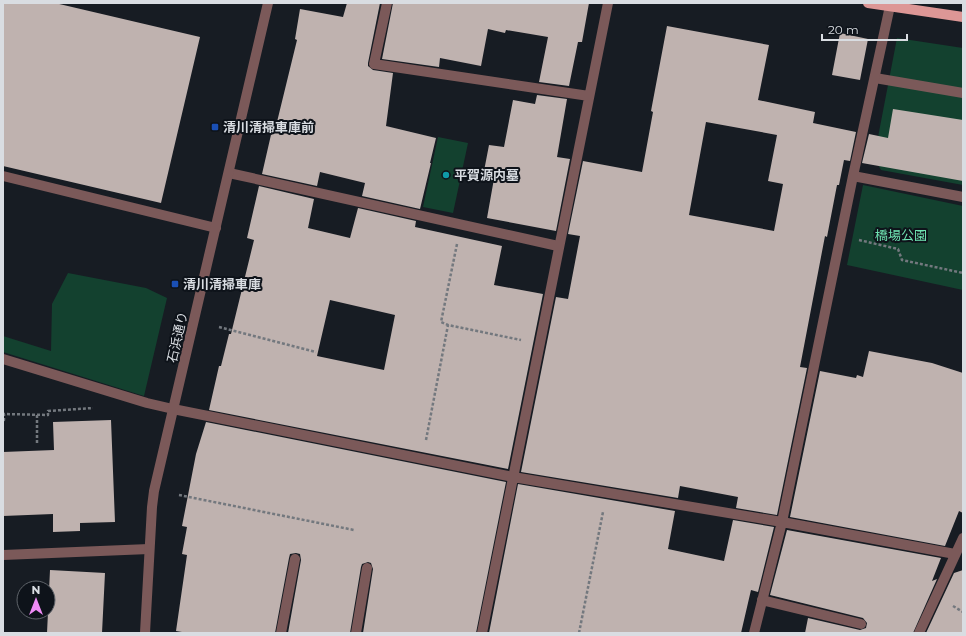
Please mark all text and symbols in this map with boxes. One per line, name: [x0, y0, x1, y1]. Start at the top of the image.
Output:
scale bar: [822, 16, 907, 42]
text: 20 m: [828, 22, 859, 37]
place label: 清川清掃車庫前: [223, 119, 314, 135]
marker: 清川清掃車庫前: [210, 122, 220, 132]
place label: 平賀源内墓: [454, 167, 519, 183]
marker: 平賀源内墓: [441, 170, 451, 180]
park label: 橋場公園: [875, 227, 927, 243]
place label: 清川清掃車庫: [183, 276, 261, 292]
marker: 清川清掃車庫: [170, 279, 180, 289]
street label: 石浜通り: [163, 310, 191, 364]
north arrow: [16, 580, 56, 620]
text: N: [32, 583, 40, 597]

